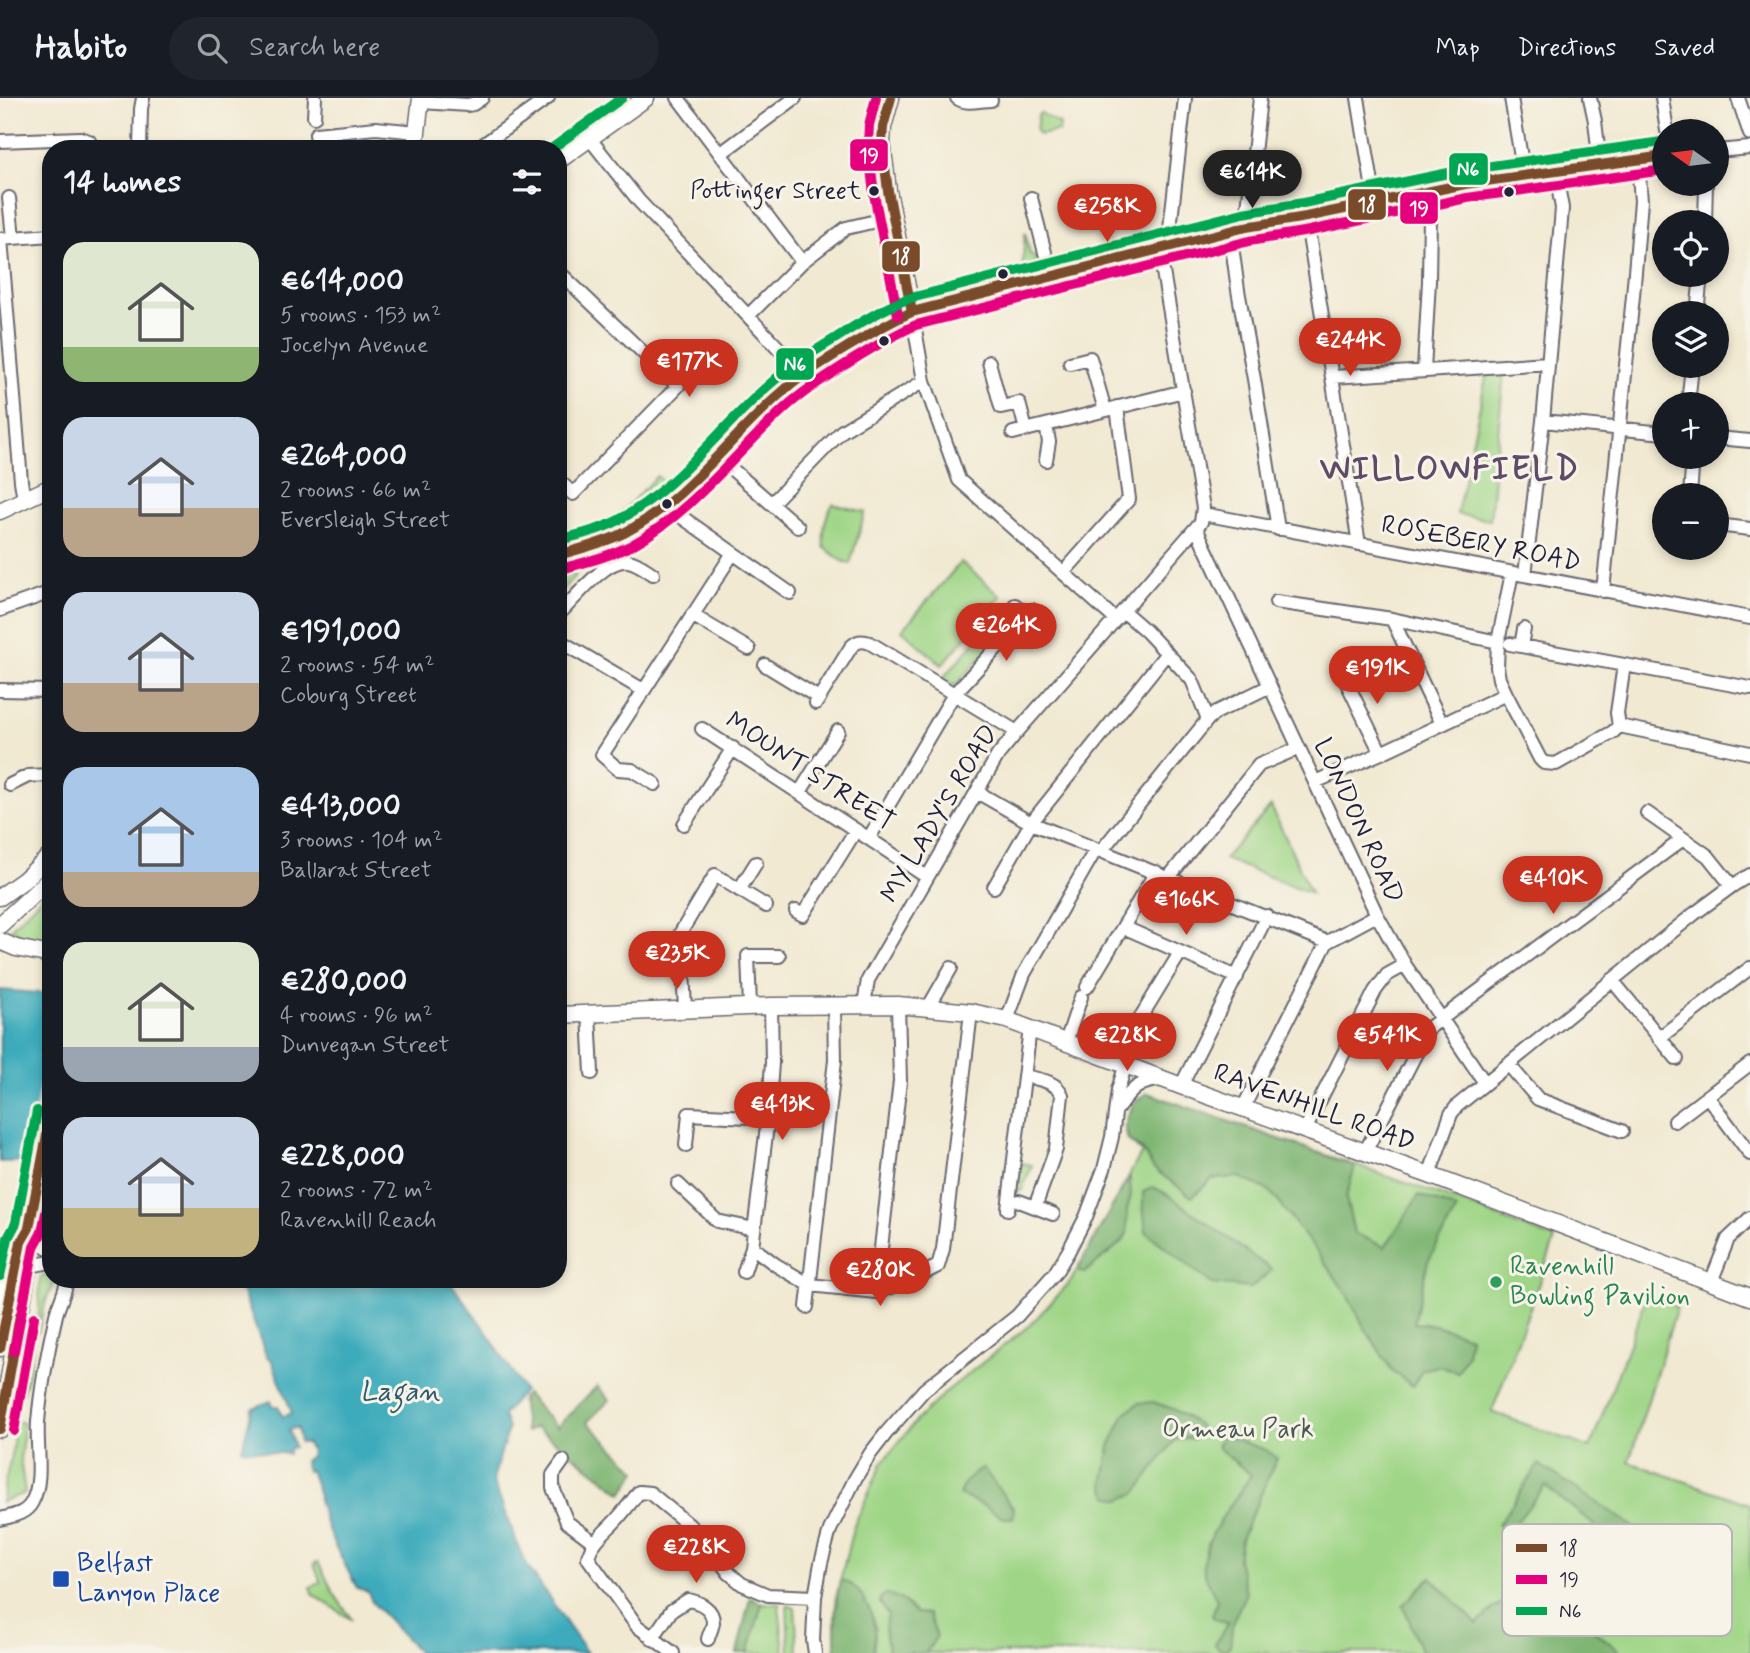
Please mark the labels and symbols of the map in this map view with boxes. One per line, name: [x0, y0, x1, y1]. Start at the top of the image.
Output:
north arrow: [1652, 119, 1729, 196]
line badge: 19: [849, 138, 889, 172]
text: 19: [859, 144, 879, 169]
pin: €614K: [1203, 150, 1301, 210]
line badge: N6: [1448, 152, 1489, 186]
text: N6: [1457, 158, 1479, 183]
place label: Pottinger Street: [690, 176, 861, 210]
marker: Pottinger Street: [867, 184, 881, 198]
pin: €258K: [1058, 184, 1156, 244]
unlabelled marker: [1502, 185, 1516, 199]
line badge: 18: [1347, 188, 1387, 221]
line badge: 19: [1399, 191, 1439, 225]
text: 18: [1358, 193, 1376, 218]
text: 19: [1409, 197, 1429, 222]
line badge: 18: [881, 240, 921, 273]
text: 18: [892, 245, 910, 270]
unlabelled marker: [996, 267, 1010, 281]
pin: €244K: [1301, 318, 1399, 378]
unlabelled marker: [877, 334, 891, 348]
pin: €177K: [640, 340, 738, 399]
line badge: N6: [775, 347, 815, 381]
text: N6: [784, 353, 806, 378]
district label: WILLOWFIELD: [1320, 448, 1580, 492]
unlabelled marker: [660, 497, 674, 511]
street label: ROSEBERY ROAD: [1378, 508, 1584, 580]
pin: €264K: [957, 603, 1055, 663]
pin: €191K: [1328, 646, 1426, 706]
street label: MOUNT STREET: [719, 704, 901, 840]
street label: MY LADY'S ROAD: [873, 719, 1007, 909]
street label: LONDON ROAD: [1305, 733, 1411, 909]
pin: €410K: [1504, 856, 1602, 916]
pin: €166K: [1137, 878, 1235, 937]
pin: €235K: [628, 932, 726, 991]
pin: €228K: [1078, 1014, 1176, 1073]
pin: €541K: [1338, 1014, 1436, 1073]
street label: RAVENHILL ROAD: [1209, 1056, 1419, 1160]
pin: €413K: [733, 1082, 831, 1142]
pin: €280K: [831, 1248, 929, 1308]
place label: Ravenhill Bowling Pavilion: [1510, 1250, 1690, 1317]
marker: Ravenhill Bowling Pavilion: [1488, 1274, 1504, 1290]
water label: Lagan: [360, 1374, 440, 1414]
park label: Ormeau Park: [1162, 1413, 1314, 1447]
legend: [1502, 1524, 1732, 1636]
pin: €228K: [647, 1526, 745, 1585]
text: 18: [1559, 1537, 1578, 1562]
place label: Belfast Lanyon Place: [77, 1547, 220, 1611]
text: 19: [1559, 1568, 1579, 1593]
marker: Belfast Lanyon Place: [51, 1569, 71, 1589]
text: N6: [1559, 1600, 1581, 1625]

